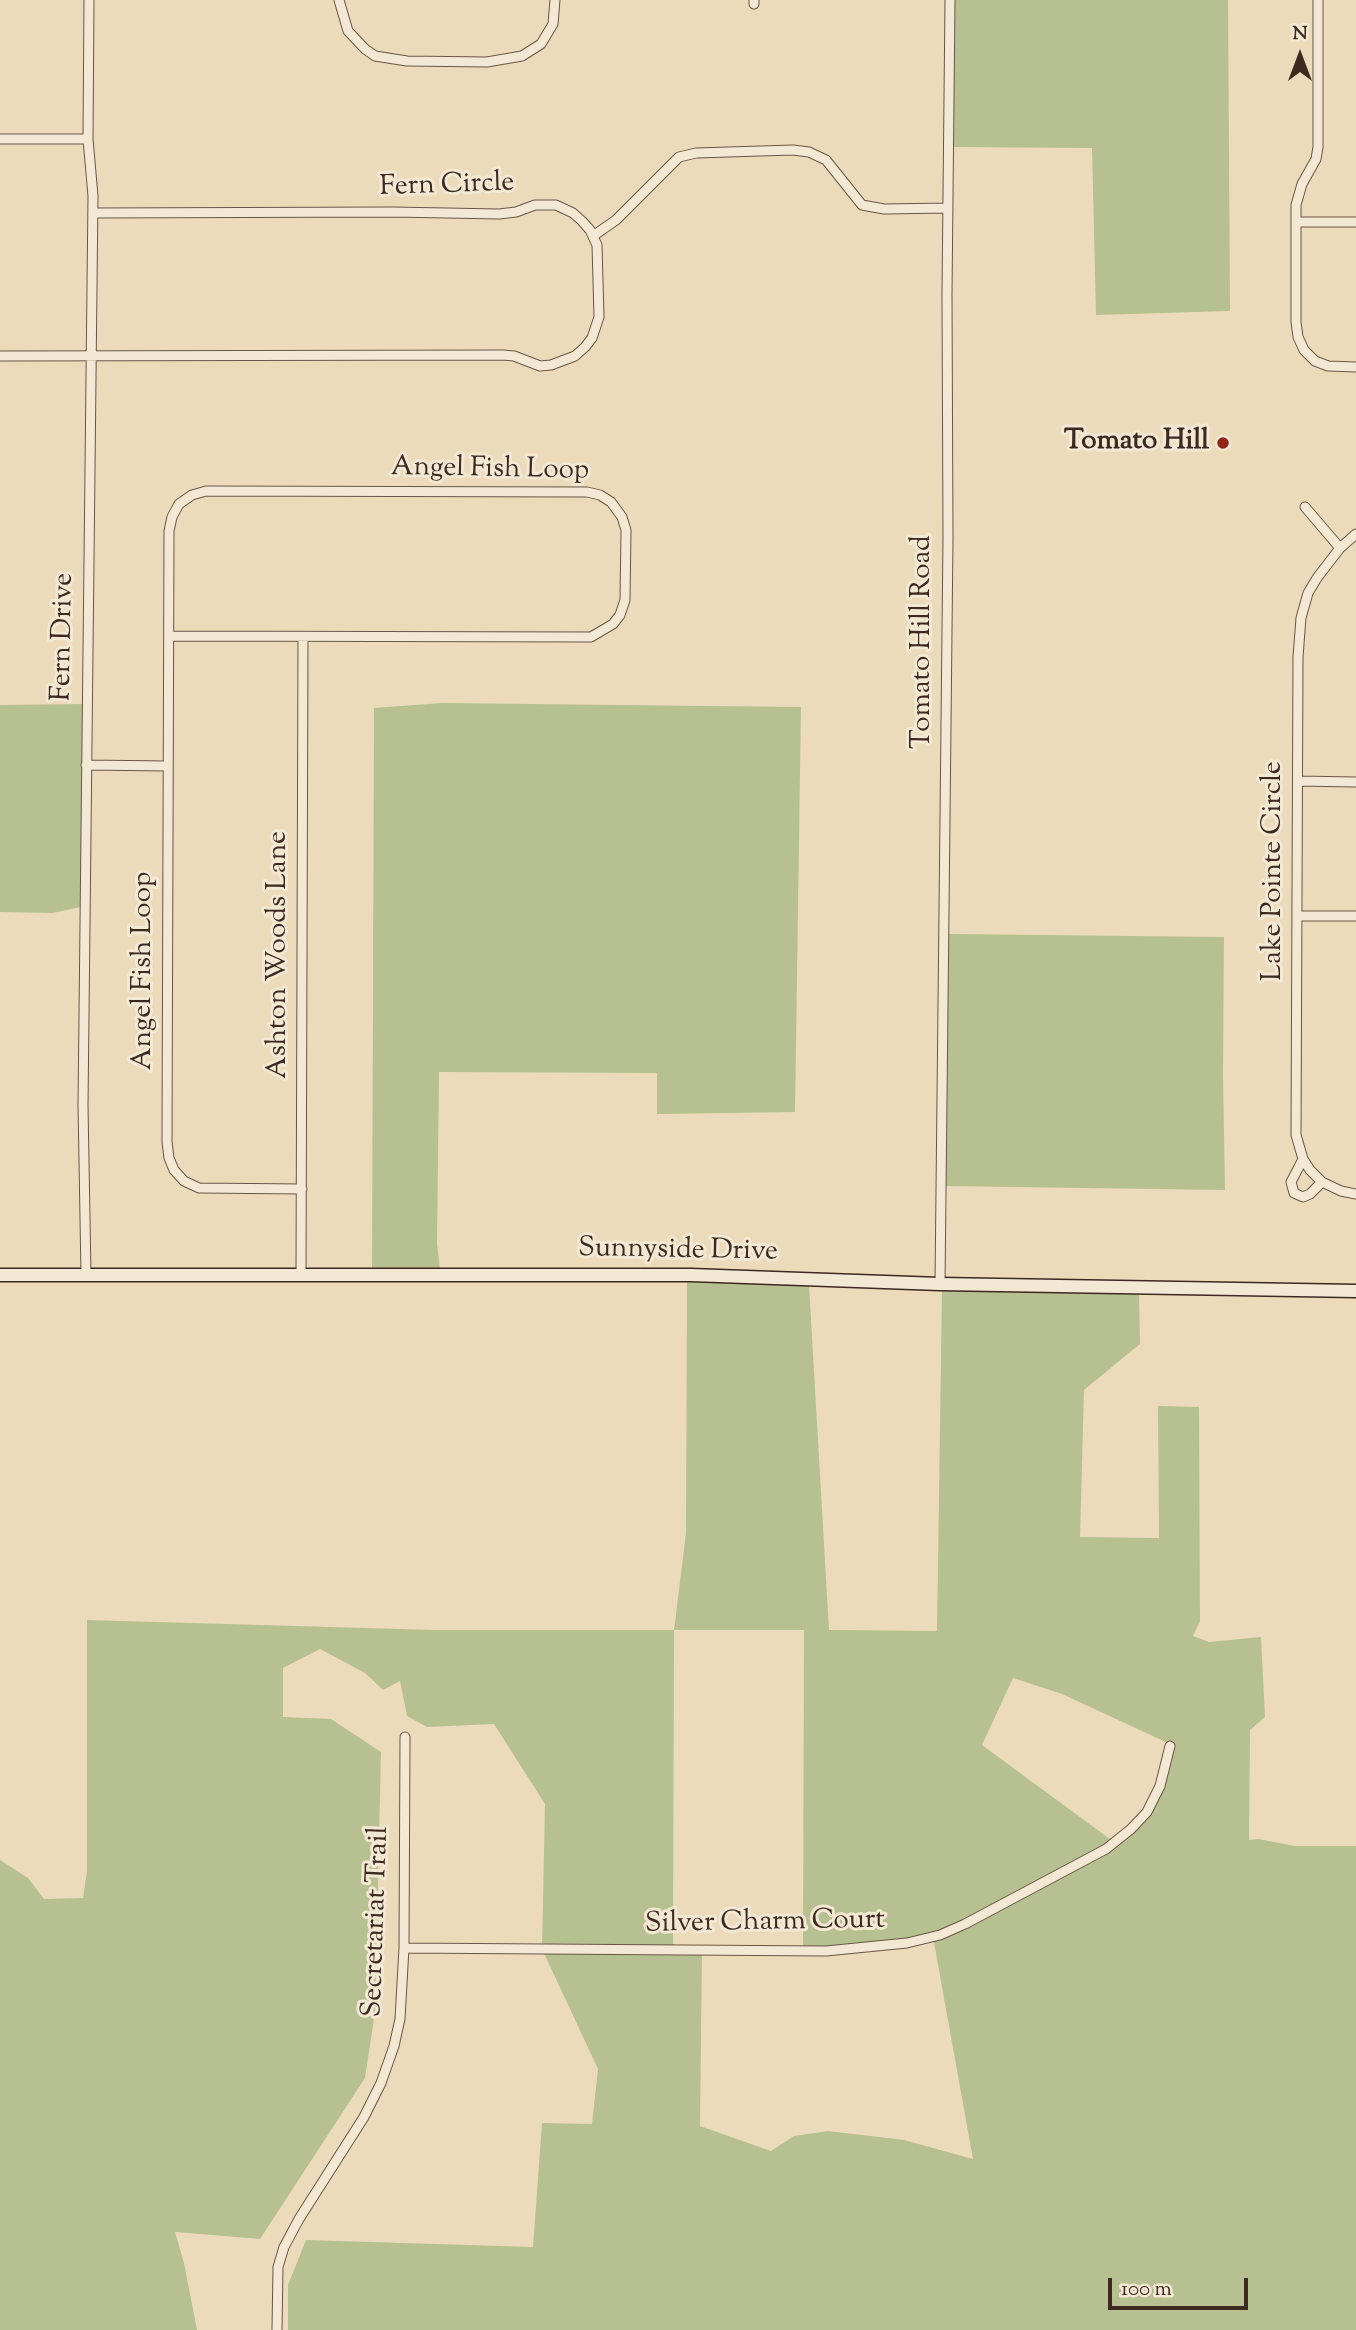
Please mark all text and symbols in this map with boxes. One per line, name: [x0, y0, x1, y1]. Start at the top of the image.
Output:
north arrow: [1265, 21, 1335, 91]
text: N: [1292, 21, 1308, 48]
street label: Fern Circle: [379, 168, 515, 206]
place label: Tomato Hill: [1064, 426, 1209, 460]
marker: Tomato Hill: [1215, 435, 1231, 451]
street label: Angel Fish Loop: [391, 452, 589, 490]
street label: Tomato Hill Road: [907, 535, 941, 749]
street label: Fern Drive: [47, 572, 83, 702]
street label: Lake Pointe Circle: [1258, 761, 1292, 981]
street label: Ashton Woods Lane: [263, 831, 297, 1079]
street label: Angel Fish Loop: [128, 872, 162, 1070]
street label: Sunnyside Drive: [578, 1233, 778, 1271]
street label: Secretariat Trail: [358, 1826, 398, 2018]
street label: Silver Charm Court: [645, 1905, 885, 1943]
scale bar: [1111, 2264, 1251, 2308]
text: 100 m: [1121, 2275, 1172, 2305]

